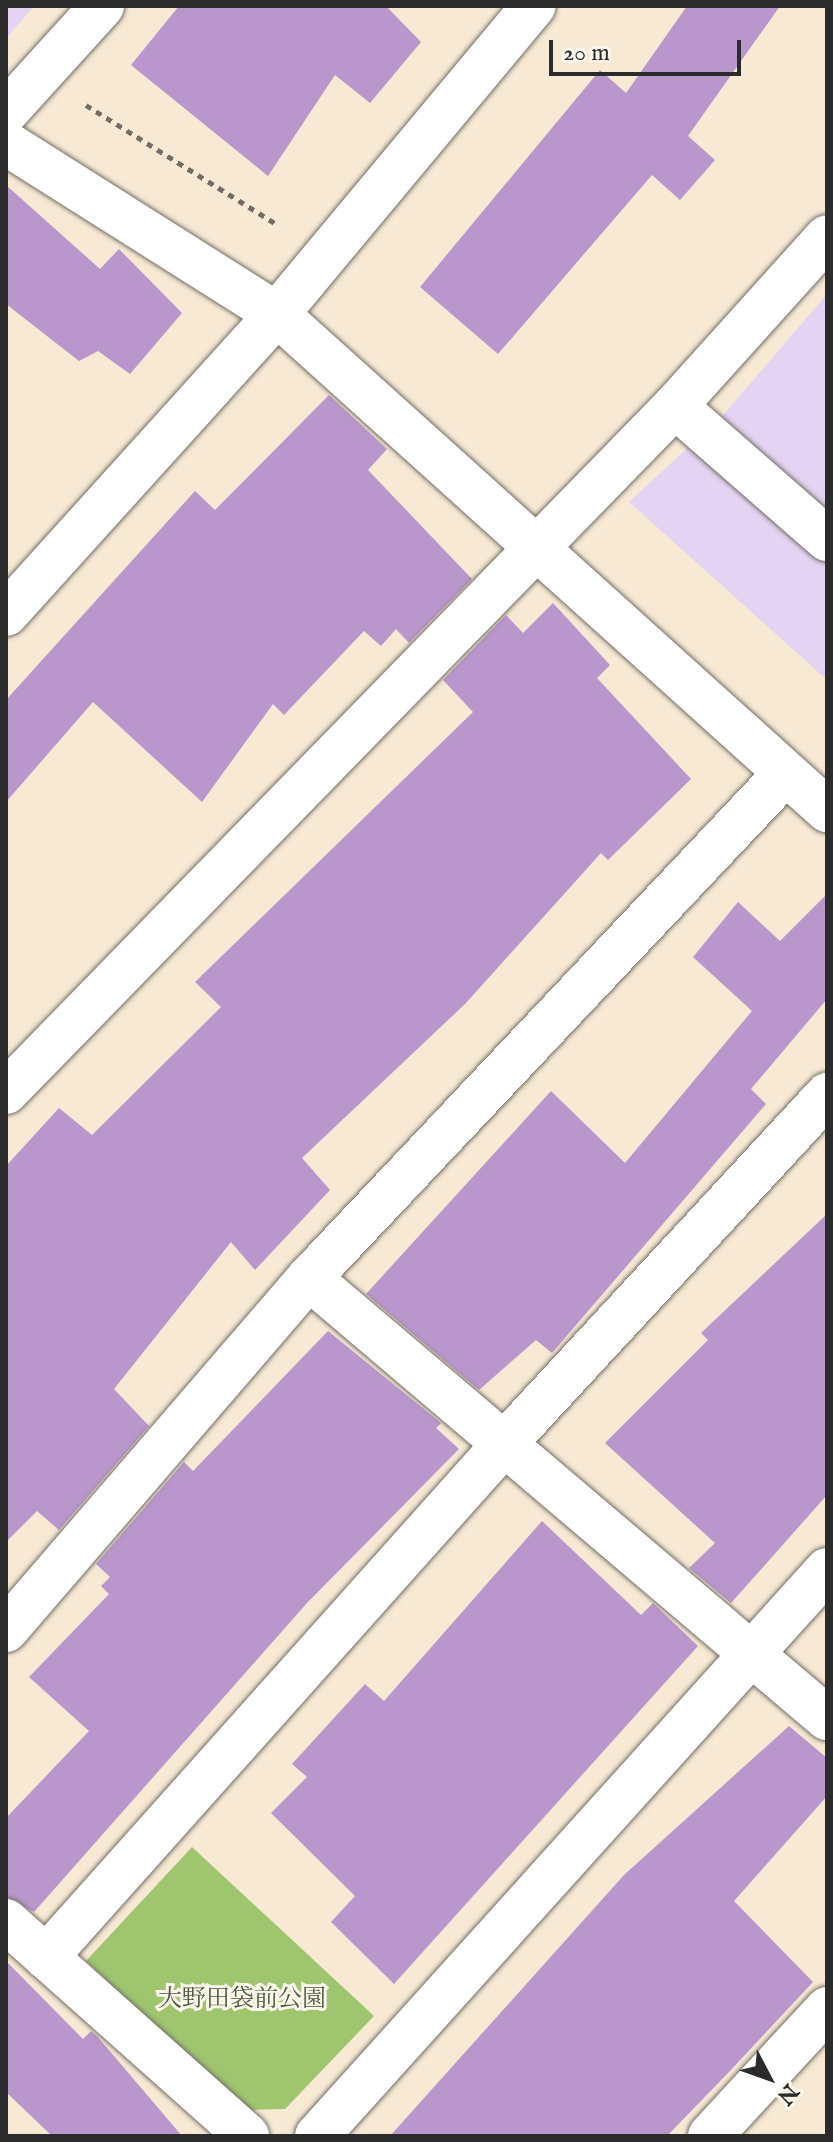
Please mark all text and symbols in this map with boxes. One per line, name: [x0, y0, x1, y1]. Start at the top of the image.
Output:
scale bar: [553, 24, 745, 74]
text: 20 m: [563, 38, 610, 69]
park label: 大野田袋前公園: [158, 1986, 326, 2014]
north arrow: [729, 2038, 809, 2118]
text: N: [770, 2077, 804, 2110]

